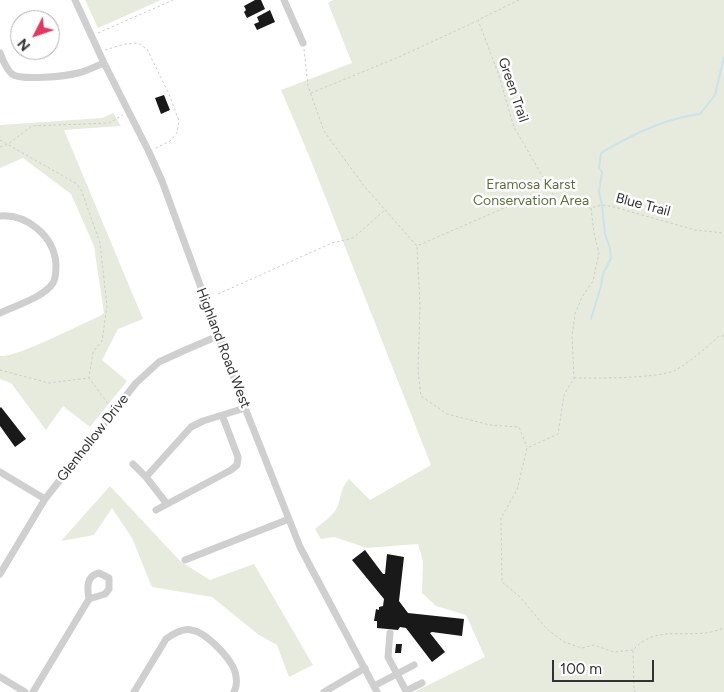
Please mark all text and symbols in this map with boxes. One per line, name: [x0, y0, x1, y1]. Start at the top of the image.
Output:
north arrow: [10, 10, 60, 60]
text: N: [14, 35, 34, 54]
street label: Green Trail: [494, 55, 532, 125]
park label: Eramosa Karst Conservation Area: [473, 177, 589, 210]
street label: Blue Trail: [614, 190, 672, 220]
street label: Highland Road West: [192, 285, 254, 411]
street label: Glenhollow Drive: [54, 391, 132, 485]
scale bar: [554, 650, 656, 682]
text: 100 m: [560, 660, 602, 678]

